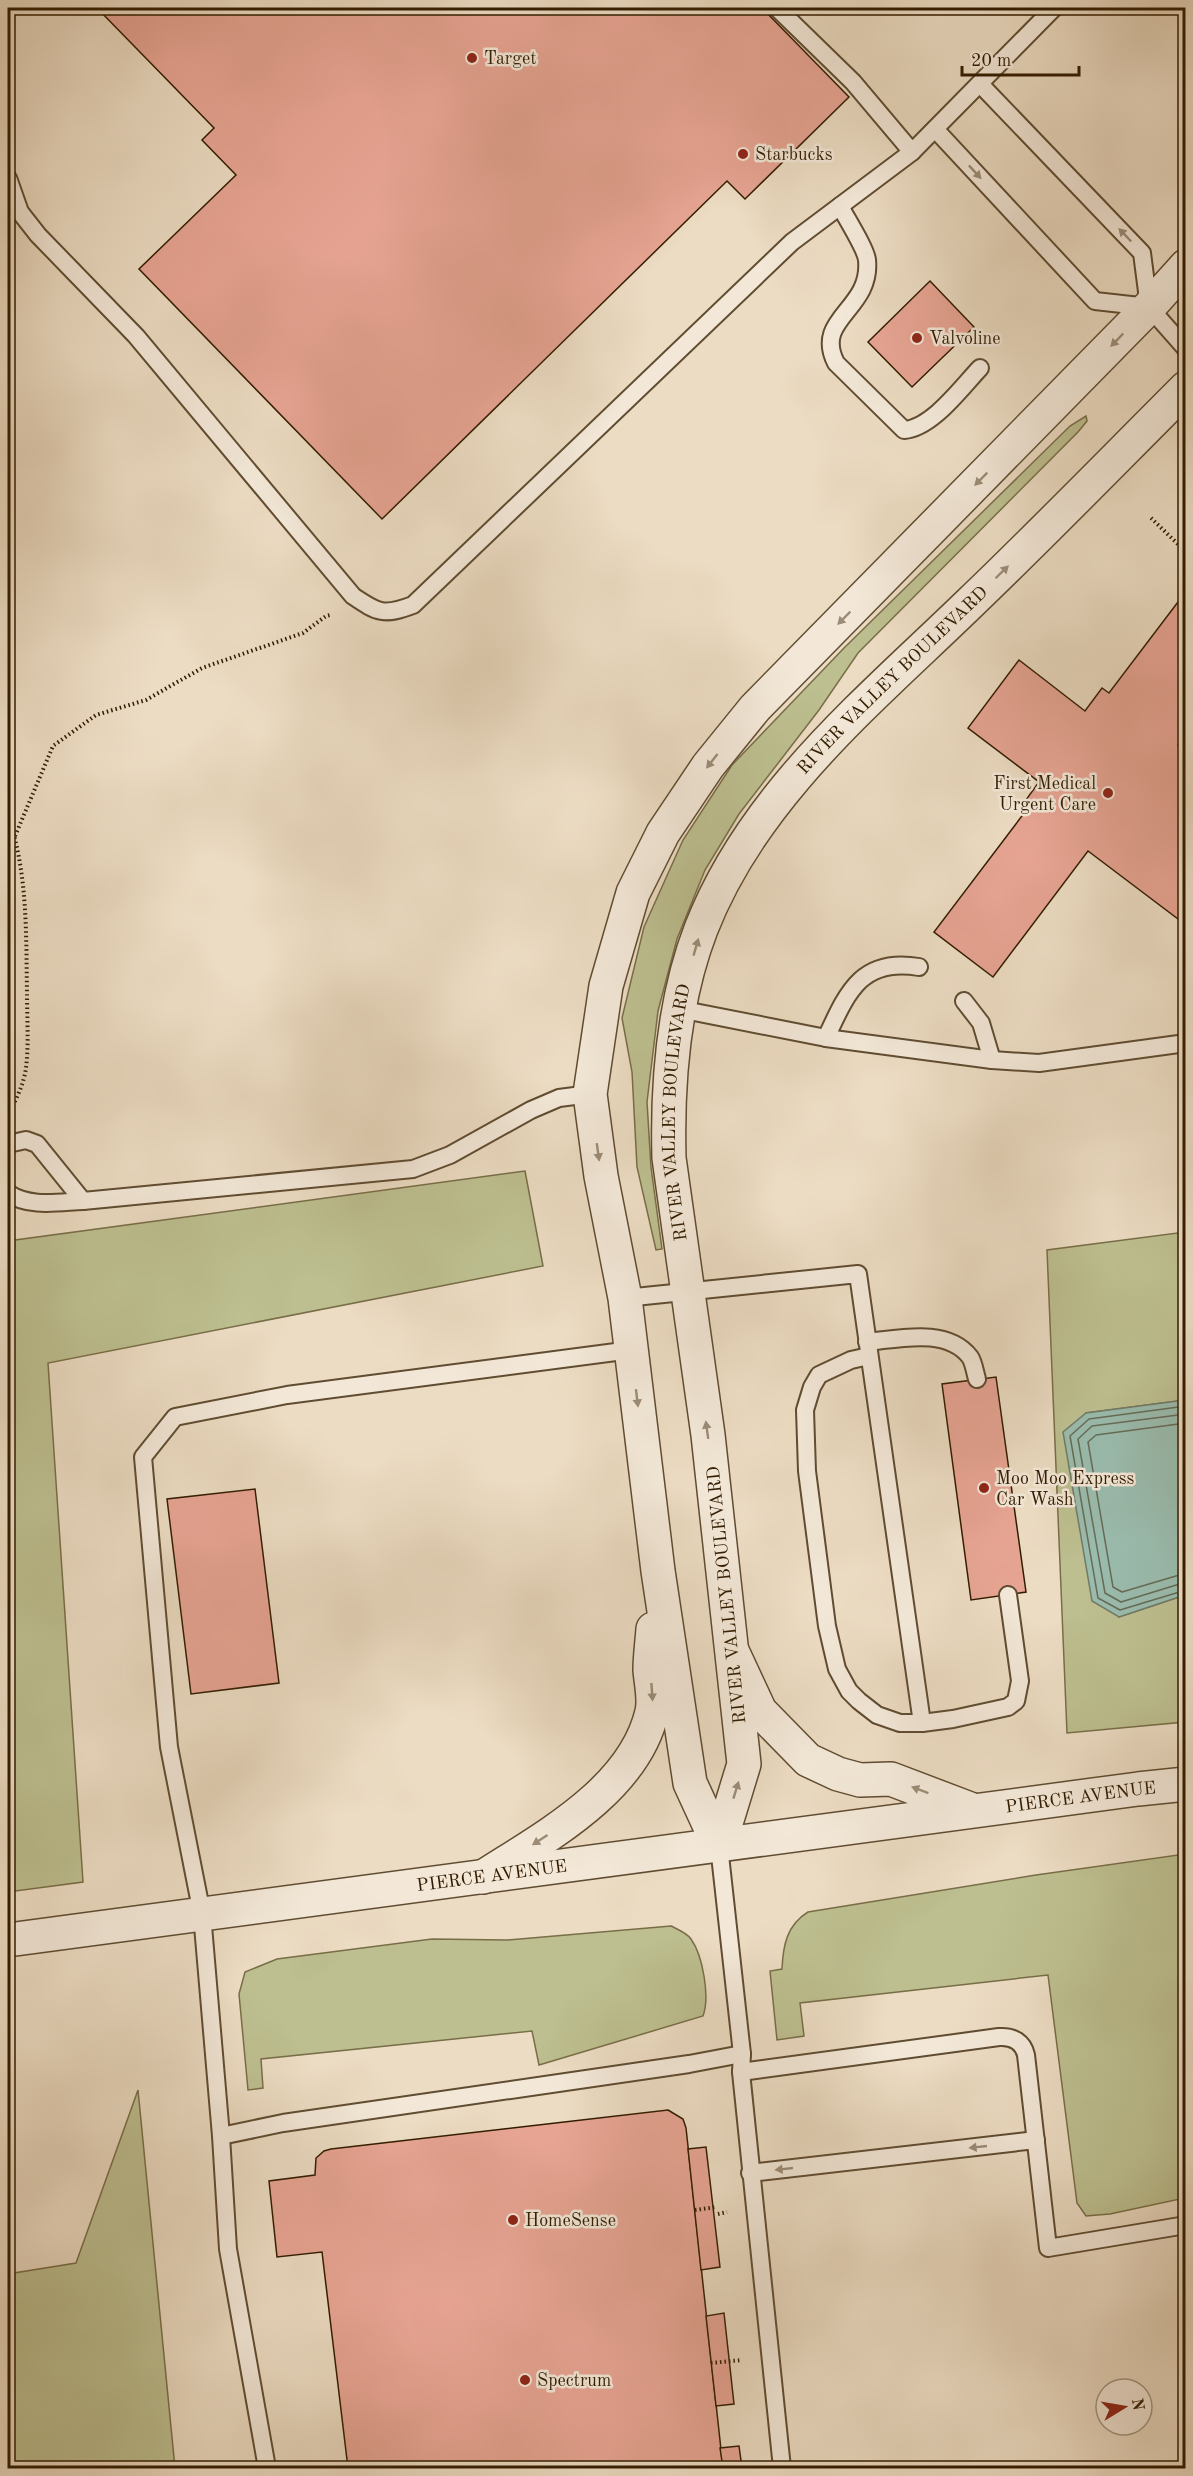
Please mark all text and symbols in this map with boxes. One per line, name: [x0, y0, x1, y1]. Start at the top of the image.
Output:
scale bar: [962, 39, 1079, 77]
place label: Target: [484, 50, 537, 68]
marker: Target: [465, 51, 479, 65]
text: 20 m: [971, 52, 1011, 70]
place label: Starbucks: [755, 146, 833, 164]
marker: Starbucks: [736, 147, 750, 161]
one-way arrow: [968, 165, 982, 180]
one-way arrow: [1118, 227, 1132, 242]
place label: Valvoline: [929, 330, 1001, 348]
marker: Valvoline: [910, 331, 924, 345]
one-way arrow: [1111, 332, 1125, 346]
one-way arrow: [974, 471, 988, 485]
one-way arrow: [994, 566, 1008, 580]
street label: RIVER VALLEY BOULEVARD: [794, 583, 991, 778]
one-way arrow: [837, 610, 851, 625]
one-way arrow: [705, 753, 718, 769]
place label: First Medical Urgent Care: [993, 775, 1096, 814]
marker: First Medical Urgent Care: [1101, 786, 1115, 800]
one-way arrow: [692, 938, 701, 956]
street label: RIVER VALLEY BOULEVARD: [660, 982, 694, 1242]
one-way arrow: [593, 1143, 602, 1162]
one-way arrow: [632, 1388, 642, 1407]
one-way arrow: [703, 1421, 712, 1440]
street label: RIVER VALLEY BOULEVARD: [705, 1465, 749, 1725]
place label: Moo Moo Express Car Wash: [996, 1470, 1135, 1509]
marker: Moo Moo Express Car Wash: [977, 1481, 991, 1495]
one-way arrow: [647, 1682, 656, 1701]
street label: PIERCE AVENUE: [1004, 1779, 1157, 1817]
one-way arrow: [732, 1781, 741, 1799]
one-way arrow: [911, 1785, 929, 1795]
one-way arrow: [532, 1834, 548, 1846]
street label: PIERCE AVENUE: [415, 1857, 568, 1895]
one-way arrow: [968, 2142, 987, 2152]
one-way arrow: [775, 2164, 794, 2174]
place label: HomeSense: [525, 2212, 616, 2230]
marker: HomeSense: [506, 2213, 520, 2227]
place label: Spectrum: [537, 2372, 611, 2390]
marker: Spectrum: [518, 2373, 532, 2387]
north arrow: [1094, 2377, 1154, 2437]
text: N: [1128, 2397, 1146, 2413]

